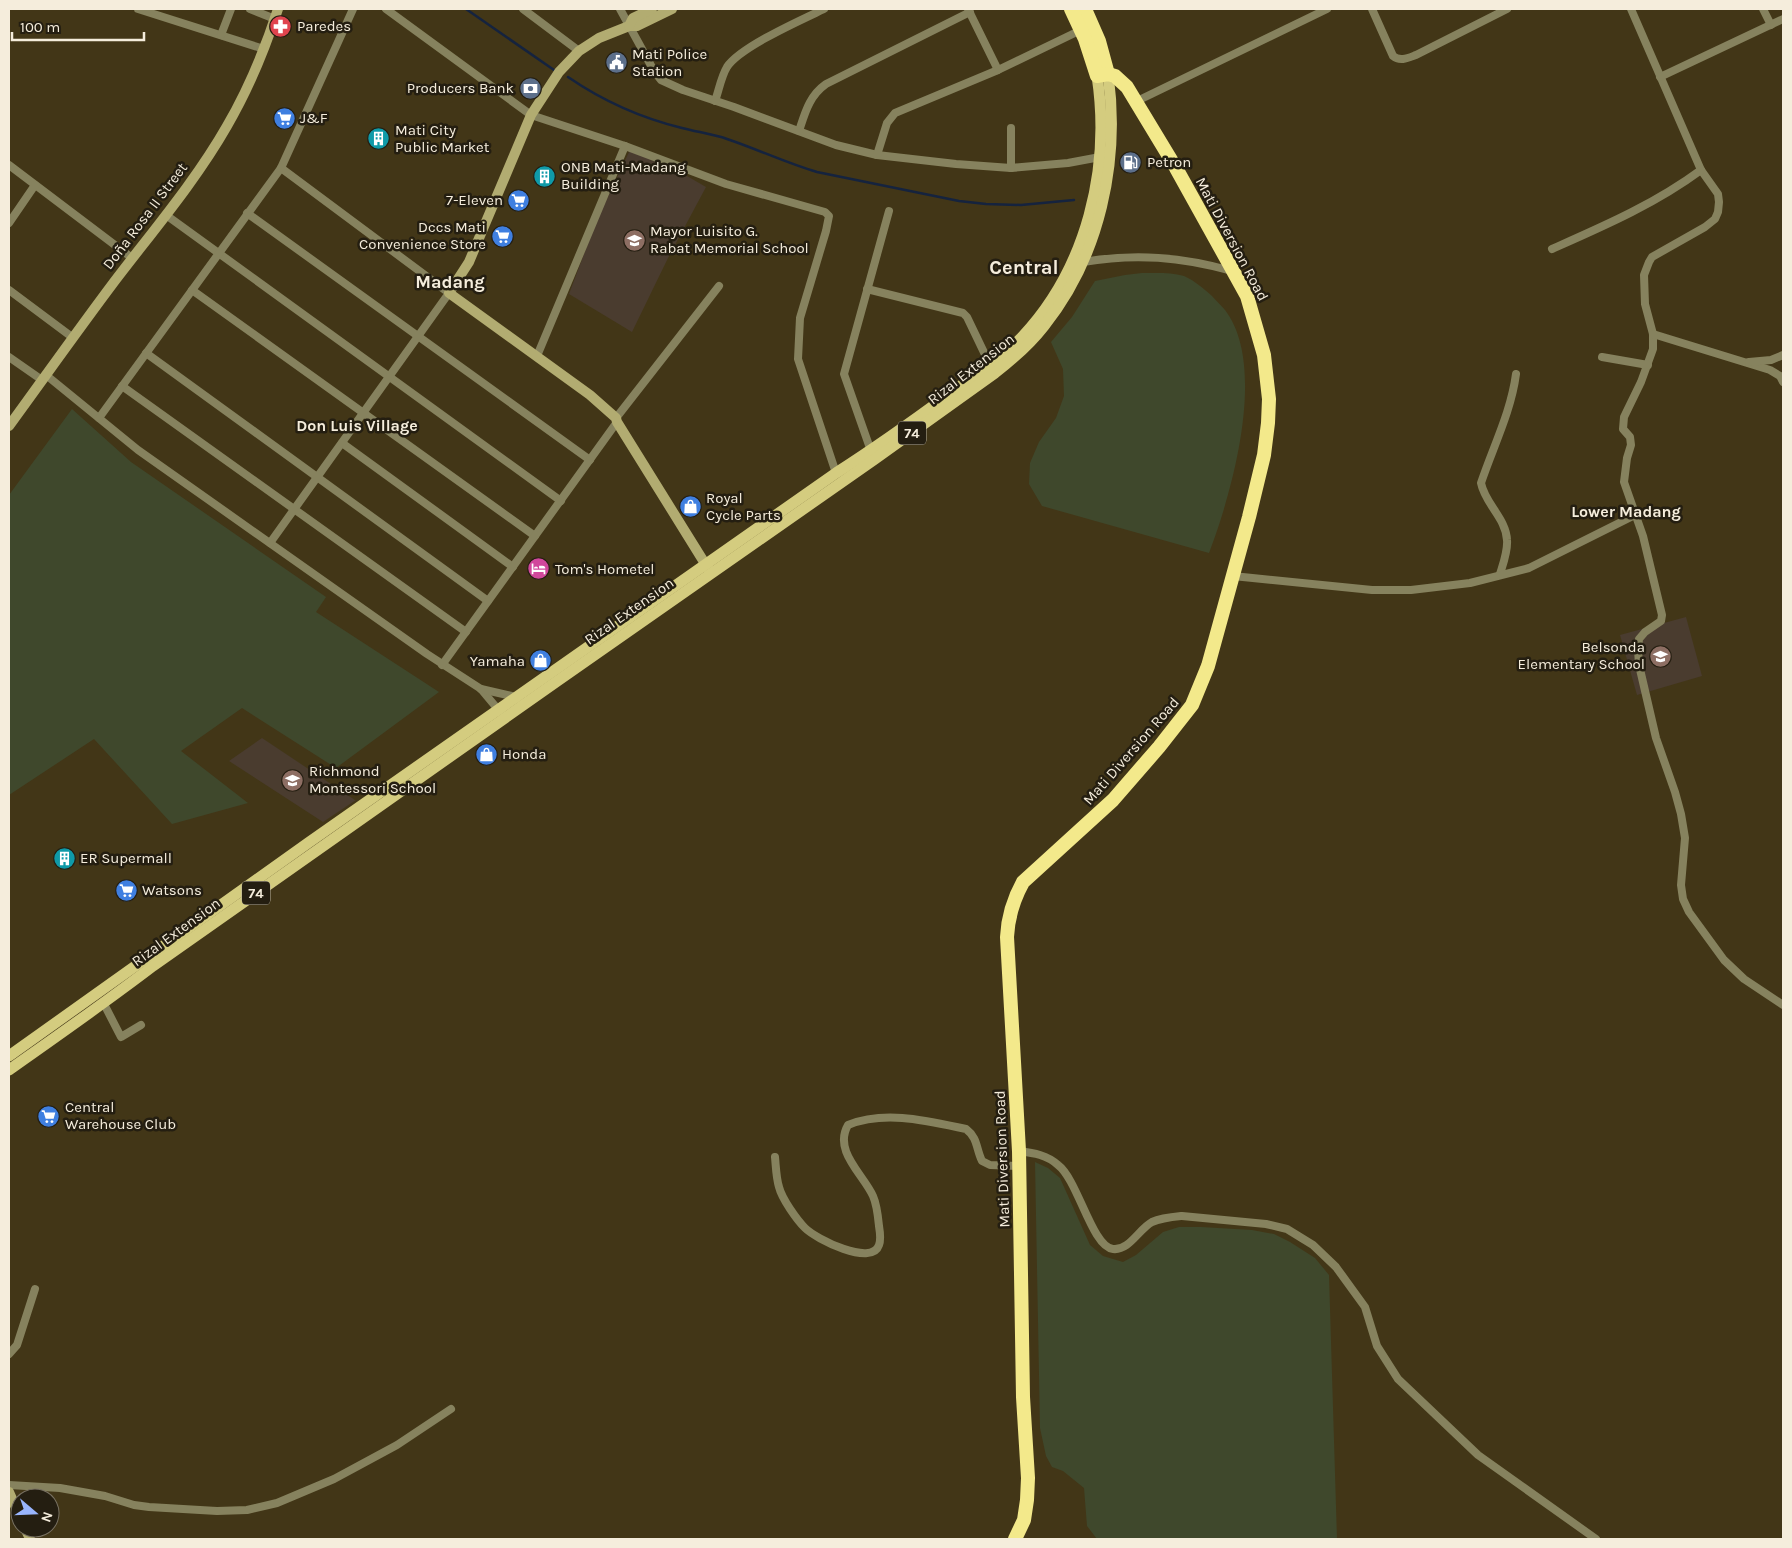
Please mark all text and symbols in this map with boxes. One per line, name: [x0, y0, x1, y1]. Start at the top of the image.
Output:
scale bar: [12, 10, 145, 42]
pharmacy icon: Paredes: [269, 14, 293, 38]
place label: Paredes: [297, 17, 351, 35]
text: 100 m: [20, 18, 60, 36]
place label: Mati Police Station: [632, 45, 707, 80]
public building icon: Mati Police Station: [604, 51, 628, 75]
bank icon: Producers Bank: [518, 76, 542, 100]
place label: Producers Bank: [407, 79, 514, 97]
supermarket icon: J&F: [272, 106, 296, 130]
place label: J&F: [300, 109, 328, 127]
place label: Mati City Public Market: [395, 121, 490, 156]
building icon: Mati City Public Market: [367, 127, 391, 151]
fuel station icon: Petron: [1119, 150, 1143, 174]
place label: Petron: [1147, 153, 1191, 171]
place label: ONB Mati-Madang Building: [561, 158, 686, 193]
street label: Doña Rosa II Street: [99, 159, 191, 273]
building icon: ONB Mati-Madang Building: [533, 164, 557, 188]
street label: Mati Diversion Road: [1192, 174, 1272, 304]
supermarket icon: 7-Eleven: [507, 188, 531, 212]
place label: 7-Eleven: [446, 191, 503, 209]
place label: Dccs Mati Convenience Store: [359, 218, 486, 253]
place label: Mayor Luisito G. Rabat Memorial School: [650, 222, 809, 257]
supermarket icon: Dccs Mati Convenience Store: [490, 224, 514, 248]
school or university icon: Mayor Luisito G. Rabat Memorial School: [622, 228, 646, 252]
district label: Central: [989, 256, 1059, 279]
district label: Madang: [415, 271, 485, 293]
street label: Rizal Extension: [924, 330, 1018, 408]
district label: Don Luis Village: [296, 416, 418, 435]
road number: 74: [898, 422, 926, 444]
place label: Royal Cycle Parts: [706, 489, 781, 524]
shop icon: Royal Cycle Parts: [678, 495, 702, 519]
district label: Lower Madang: [1571, 502, 1681, 521]
hotel icon: Tom's Hometel: [527, 557, 551, 581]
place label: Tom's Hometel: [555, 560, 655, 578]
street label: Rizal Extension: [581, 574, 677, 648]
place label: Belsonda Elementary School: [1518, 638, 1645, 673]
school or university icon: Belsonda Elementary School: [1649, 644, 1673, 668]
shop icon: Yamaha: [529, 649, 553, 673]
place label: Yamaha: [470, 652, 525, 670]
street label: Mati Diversion Road: [1079, 693, 1183, 809]
shop icon: Honda: [474, 742, 498, 766]
place label: Honda: [502, 745, 546, 763]
place label: Richmond Montessori School: [309, 762, 436, 797]
school or university icon: Richmond Montessori School: [281, 768, 305, 792]
building icon: ER Supermall: [52, 846, 76, 870]
place label: ER Supermall: [80, 849, 172, 867]
supermarket icon: Watsons: [114, 878, 138, 902]
place label: Watsons: [142, 881, 202, 899]
road number: 74: [242, 881, 270, 904]
street label: Rizal Extension: [128, 894, 224, 970]
street label: Mati Diversion Road: [991, 1090, 1013, 1228]
place label: Central Warehouse Club: [65, 1098, 176, 1133]
supermarket icon: Central Warehouse Club: [37, 1104, 61, 1128]
north arrow: [10, 1488, 60, 1538]
text: N: [37, 1510, 56, 1525]

